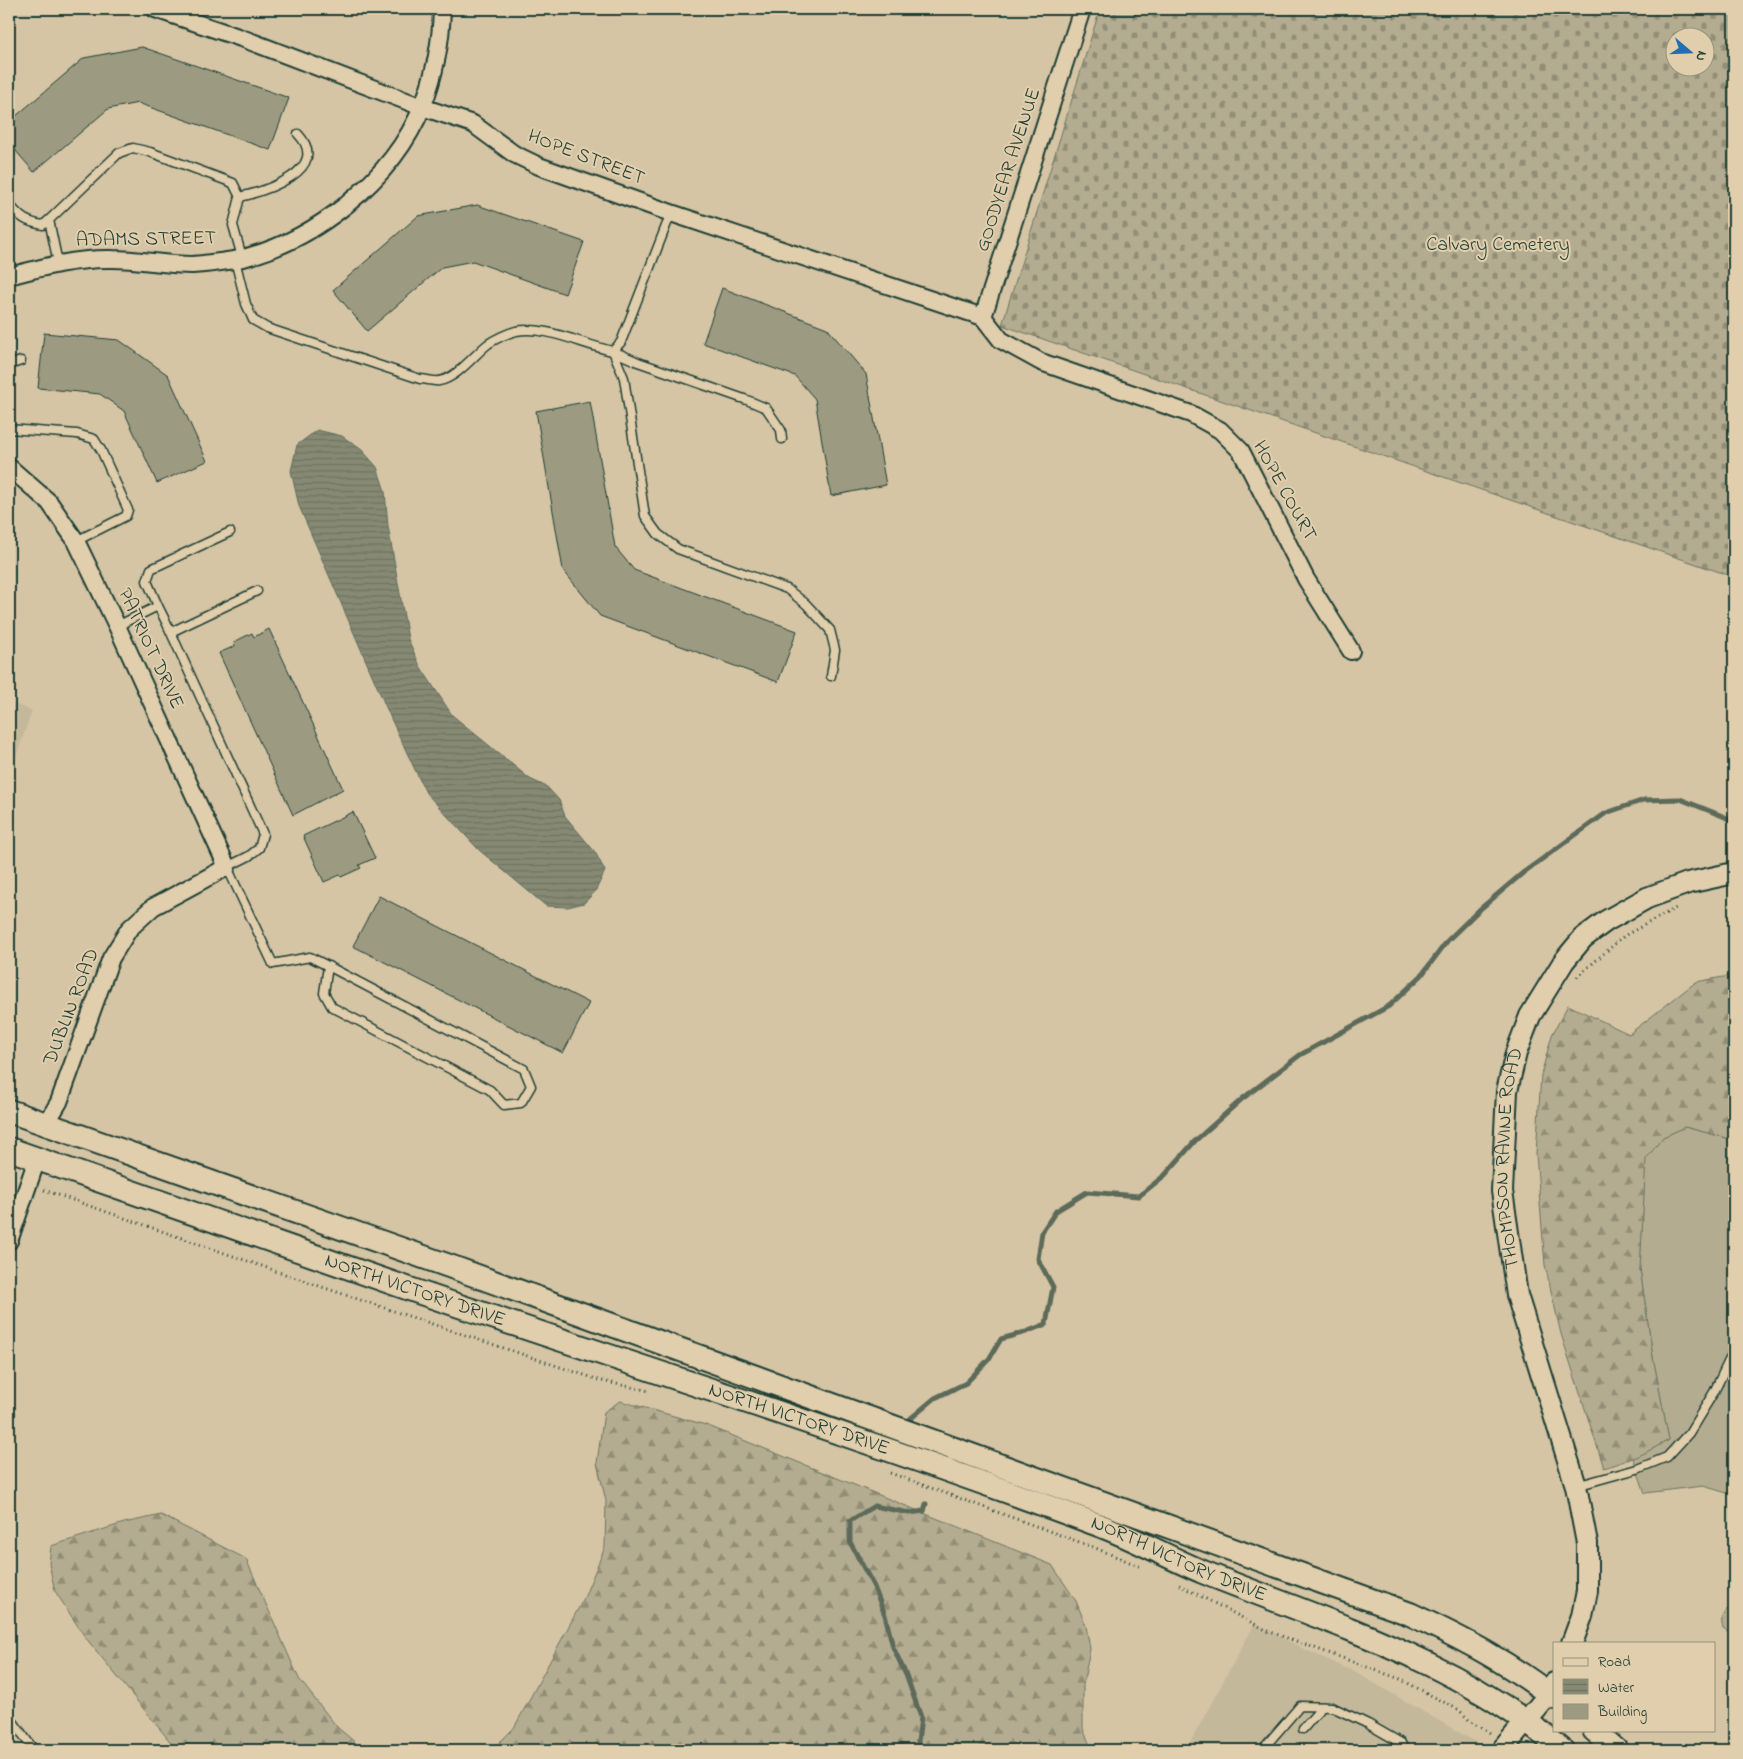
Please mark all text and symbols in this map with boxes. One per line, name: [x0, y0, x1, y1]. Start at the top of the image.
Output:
north arrow: [1666, 28, 1716, 78]
text: N: [1689, 48, 1712, 64]
street label: GOODYEAR AVENUE: [969, 84, 1049, 256]
street label: HOPE STREET: [523, 122, 649, 194]
street label: ADAMS STREET: [76, 224, 216, 256]
park label: Calvary Cemetery: [1426, 231, 1570, 260]
street label: HOPE COURT: [1244, 435, 1324, 547]
street label: PATRIOT DRIVE: [109, 584, 191, 714]
street label: DUBLIN ROAD: [36, 944, 108, 1070]
street label: THOMPSON RAVINE ROAD: [1487, 1045, 1531, 1271]
street label: NORTH VICTORY DRIVE: [321, 1246, 509, 1335]
street label: NORTH VICTORY DRIVE: [705, 1375, 893, 1464]
street label: NORTH VICTORY DRIVE: [1087, 1509, 1271, 1610]
legend: [1553, 1642, 1716, 1732]
text: Road: [1598, 1651, 1631, 1673]
text: Water: [1598, 1677, 1634, 1699]
text: Building: [1597, 1701, 1647, 1724]

